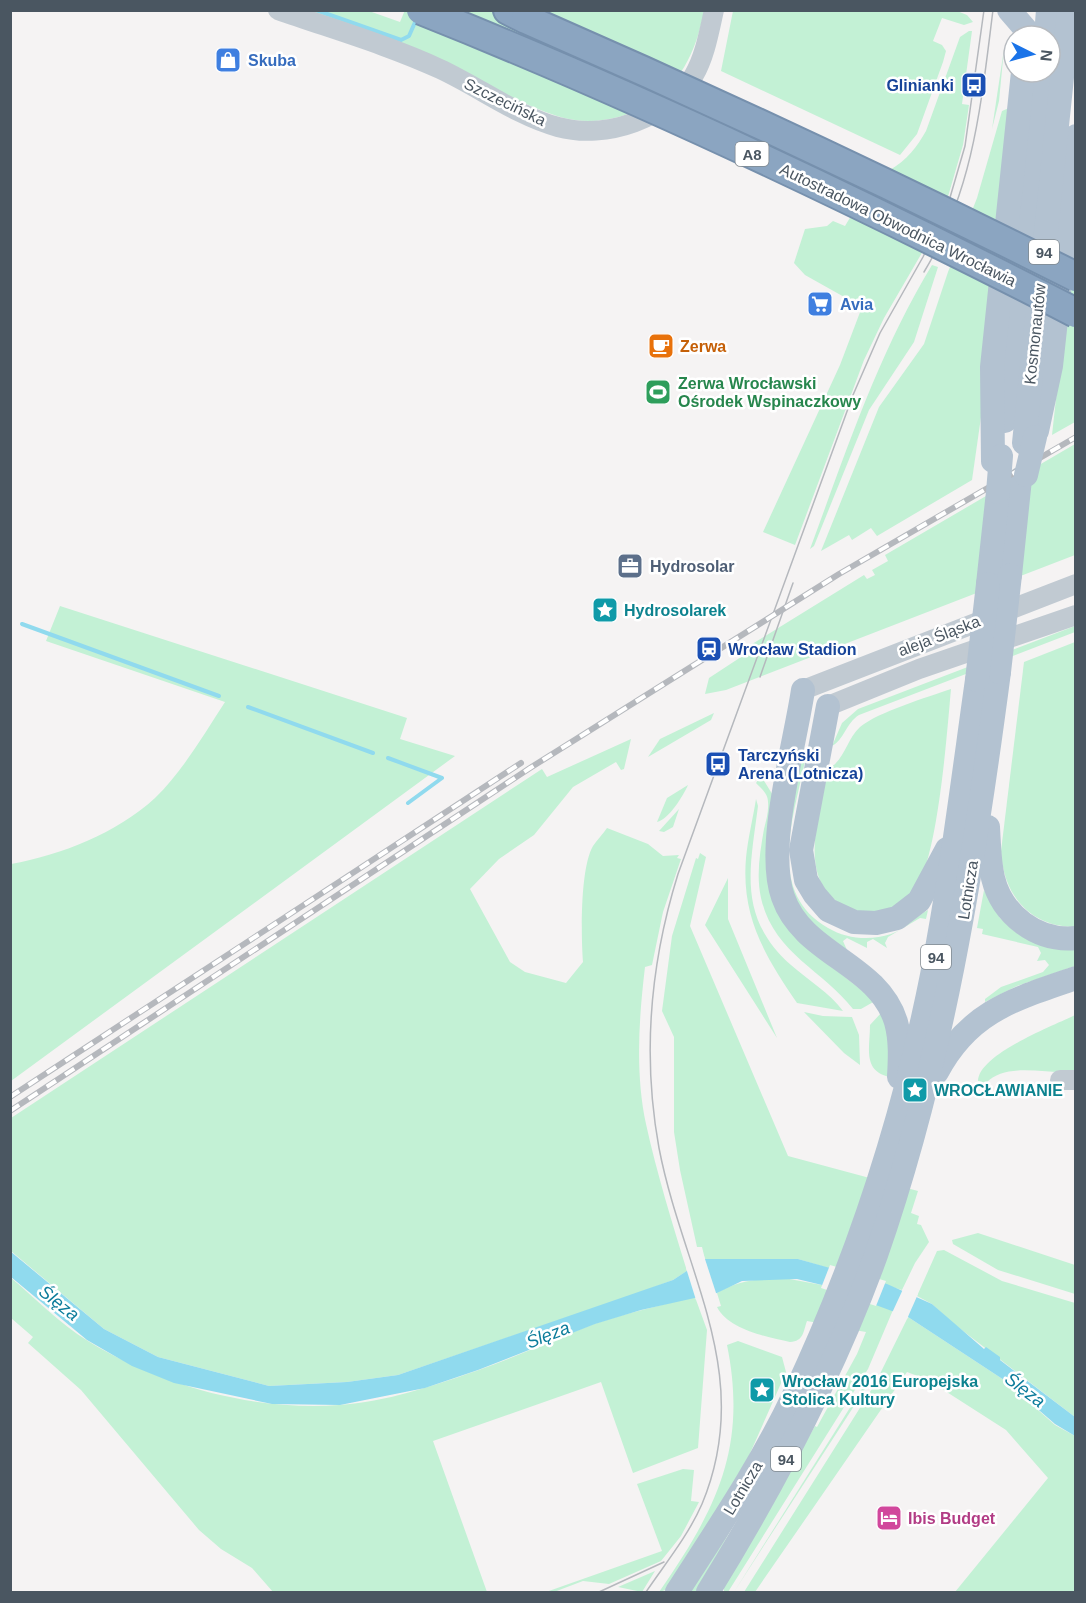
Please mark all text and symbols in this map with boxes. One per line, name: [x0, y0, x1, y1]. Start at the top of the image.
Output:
north arrow: [1002, 24, 1062, 84]
shop icon: Skuba: [213, 45, 243, 75]
text: N: [1037, 49, 1055, 62]
place label: Skuba: [248, 52, 296, 69]
bus stop icon: Glinianki: [959, 70, 989, 100]
street label: Szczecińska: [461, 75, 549, 129]
place label: Glinianki: [886, 77, 954, 94]
road number: A8: [736, 142, 768, 166]
street label: Autostradowa Obwodnica Wrocławia: [777, 160, 1019, 290]
road number: 94: [1029, 240, 1059, 264]
street label: Kosmonautów: [1021, 282, 1049, 385]
supermarket icon: Avia: [805, 289, 835, 319]
place label: Avia: [840, 296, 873, 313]
cafe icon: Zerwa: [646, 331, 676, 361]
place label: Zerwa: [680, 338, 726, 355]
place label: Zerwa Wrocławski Ośrodek Wspinaczkowy: [678, 375, 861, 410]
sports icon: Zerwa Wrocławski Ośrodek Wspinaczkowy: [643, 377, 673, 407]
office icon: Hydrosolar: [615, 551, 645, 581]
place label: Hydrosolar: [650, 558, 734, 575]
place icon: Hydrosolarek: [590, 595, 620, 625]
place label: Hydrosolarek: [624, 602, 726, 619]
street label: aleja Śląska: [895, 612, 982, 659]
station icon: Wrocław Stadion: [694, 634, 724, 664]
place label: Wrocław Stadion: [728, 641, 857, 658]
place label: Tarczyński Arena (Lotnicza): [738, 747, 863, 782]
bus stop icon: Tarczyński Arena (Lotnicza): [703, 749, 733, 779]
street label: Lotnicza: [955, 859, 981, 921]
road number: 94: [921, 945, 951, 969]
place icon: WROCŁAWIANIE: [900, 1075, 930, 1105]
place label: WROCŁAWIANIE: [934, 1082, 1063, 1099]
water label: Ślęza: [35, 1280, 84, 1325]
water label: Ślęza: [523, 1317, 573, 1352]
water label: Ślęza: [1001, 1368, 1050, 1412]
place label: Wrocław 2016 Europejska Stolica Kultury: [782, 1373, 978, 1408]
place icon: Wrocław 2016 Europejska Stolica Kultury: [747, 1375, 777, 1405]
road number: 94: [771, 1447, 801, 1471]
street label: Lotnicza: [720, 1458, 766, 1518]
hotel icon: Ibis Budget: [874, 1503, 904, 1533]
place label: Ibis Budget: [908, 1510, 996, 1527]

